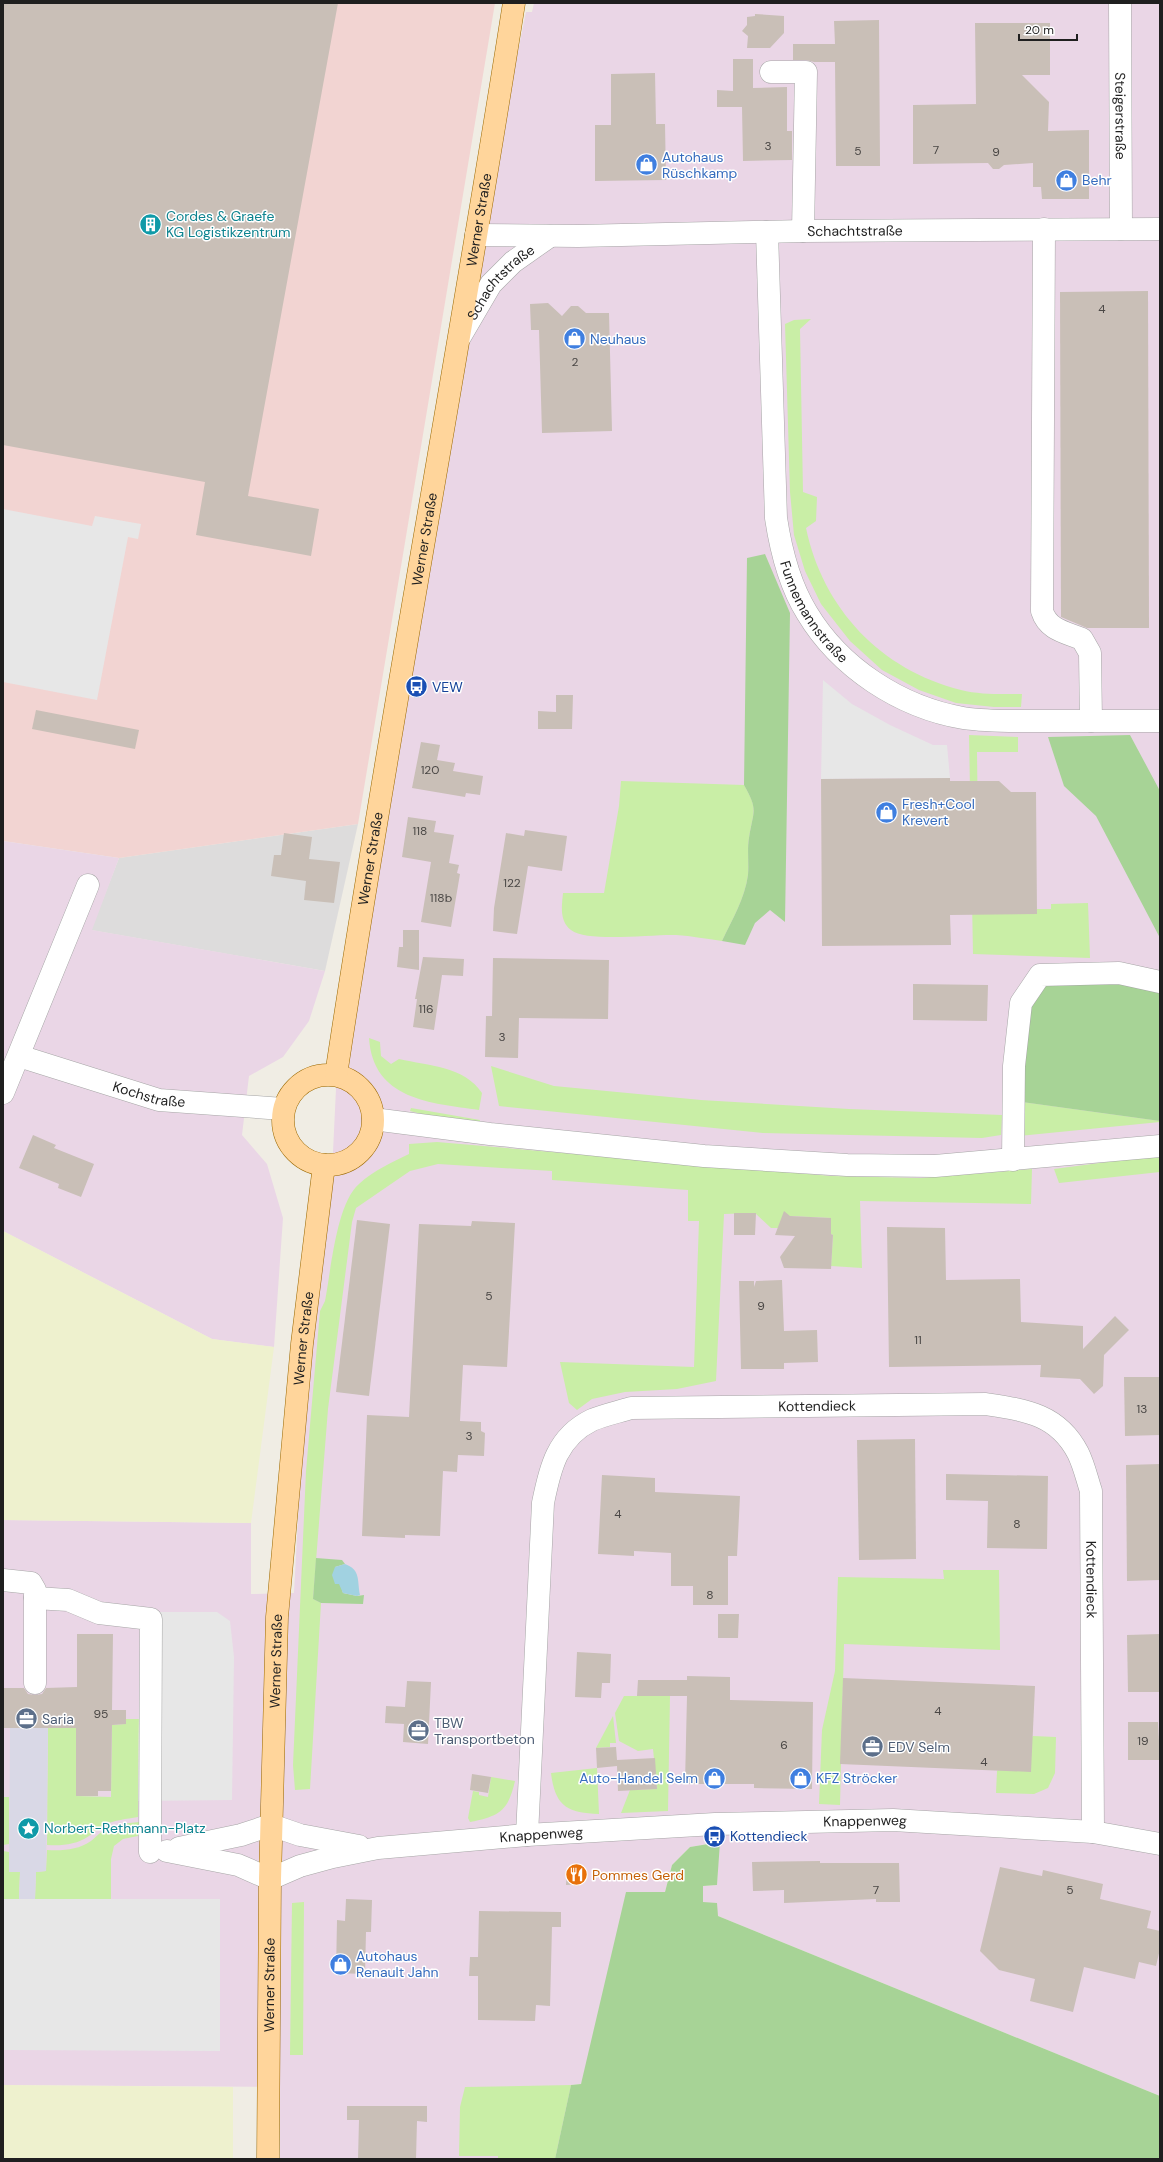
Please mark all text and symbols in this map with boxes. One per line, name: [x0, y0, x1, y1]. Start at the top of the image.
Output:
scale bar: [1019, 16, 1077, 42]
text: 20 m: [1025, 22, 1054, 38]
street label: Steigerstraße: [1111, 72, 1130, 160]
house number: 3: [764, 138, 772, 154]
house number: 7: [933, 142, 939, 158]
house number: 5: [854, 143, 862, 159]
house number: 9: [992, 144, 1000, 160]
place label: Autohaus Rüschkamp: [662, 148, 738, 182]
shop icon: Autohaus Rüschkamp: [634, 152, 660, 178]
shop icon: Behr: [1054, 167, 1080, 193]
place label: Behr: [1082, 171, 1112, 189]
street label: Werner Straße: [462, 172, 495, 268]
place label: Cordes & Graefe KG Logistikzentrum: [166, 207, 290, 241]
building icon: Cordes & Graefe KG Logistikzentrum: [137, 211, 163, 237]
street label: Schachtstraße: [807, 221, 903, 240]
street label: Schachtstraße: [463, 241, 538, 323]
house number: 4: [1098, 301, 1106, 317]
shop icon: Neuhaus: [561, 326, 587, 352]
place label: Neuhaus: [590, 330, 646, 348]
house number: 2: [572, 354, 579, 370]
street label: Werner Straße: [407, 491, 441, 587]
street label: Funnemannstraße: [776, 558, 852, 667]
bus stop icon: VEW: [403, 674, 429, 700]
place label: VEW: [432, 678, 463, 696]
house number: 120: [421, 762, 439, 778]
place label: Fresh+Cool Krevert: [902, 795, 975, 829]
shop icon: Fresh+Cool Krevert: [873, 799, 899, 825]
street label: Werner Straße: [354, 811, 387, 907]
house number: 118: [413, 823, 427, 839]
house number: 122: [503, 875, 521, 891]
house number: 118b: [430, 890, 452, 906]
house number: 116: [418, 1001, 434, 1017]
house number: 3: [498, 1029, 506, 1045]
street label: Kochstraße: [111, 1077, 186, 1111]
house number: 5: [485, 1288, 493, 1304]
street label: Werner Straße: [289, 1290, 317, 1386]
house number: 9: [757, 1298, 765, 1314]
house number: 11: [914, 1332, 922, 1348]
street label: Kottendieck: [778, 1396, 856, 1415]
house number: 13: [1137, 1401, 1147, 1417]
house number: 3: [465, 1428, 473, 1444]
house number: 4: [614, 1506, 622, 1522]
house number: 8: [1013, 1516, 1021, 1532]
street label: Kottendieck: [1082, 1541, 1101, 1619]
house number: 8: [706, 1587, 714, 1603]
street label: Werner Straße: [266, 1614, 286, 1708]
house number: 4: [934, 1703, 942, 1719]
office icon: Saria: [13, 1706, 39, 1732]
house number: 95: [94, 1706, 108, 1722]
place label: Saria: [42, 1710, 74, 1728]
place label: TBW Transportbeton: [434, 1714, 535, 1748]
office icon: TBW Transportbeton: [406, 1718, 432, 1744]
house number: 19: [1137, 1733, 1149, 1749]
office icon: EDV Selm: [859, 1734, 885, 1760]
house number: 6: [780, 1737, 788, 1753]
place label: EDV Selm: [888, 1738, 950, 1756]
house number: 4: [980, 1754, 988, 1770]
shop icon: Auto-Handel Selm: [701, 1765, 727, 1791]
shop icon: KFZ Ströcker: [787, 1765, 813, 1791]
place label: Auto-Handel Selm: [579, 1769, 698, 1787]
place label: KFZ Ströcker: [816, 1769, 897, 1787]
street label: Knappenweg: [823, 1811, 907, 1831]
place icon: Norbert-Rethmann-Platz: [15, 1815, 41, 1841]
place label: Norbert-Rethmann-Platz: [44, 1819, 206, 1837]
street label: Knappenweg: [499, 1823, 584, 1846]
bus stop icon: Kottendieck: [702, 1823, 728, 1849]
place label: Kottendieck: [730, 1827, 808, 1845]
restaurant icon: Pommes Gerd: [563, 1862, 589, 1888]
place label: Pommes Gerd: [592, 1866, 684, 1884]
house number: 7: [873, 1882, 879, 1898]
house number: 5: [1066, 1882, 1074, 1898]
street label: Werner Straße: [260, 1938, 279, 2032]
place label: Autohaus Renault Jahn: [356, 1947, 439, 1981]
shop icon: Autohaus Renault Jahn: [328, 1951, 354, 1977]

